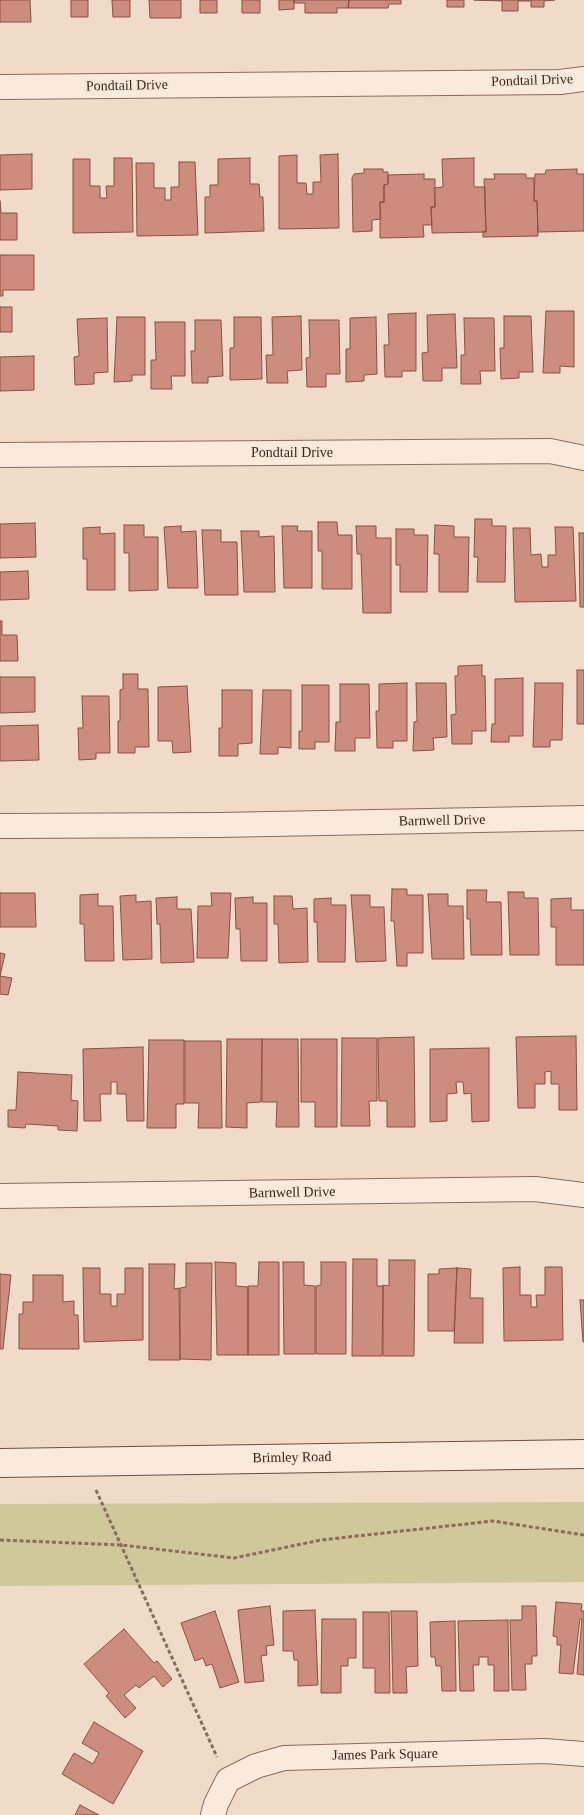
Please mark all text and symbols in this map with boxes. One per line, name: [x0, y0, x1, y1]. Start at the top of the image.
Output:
street label: Pondtail Drive: [491, 71, 573, 91]
street label: Pondtail Drive: [86, 77, 168, 95]
street label: Pondtail Drive: [251, 445, 333, 461]
street label: Barnwell Drive: [399, 812, 485, 830]
street label: Barnwell Drive: [249, 1184, 335, 1202]
street label: Brimley Road: [252, 1449, 332, 1467]
street label: James Park Square: [332, 1746, 438, 1764]

